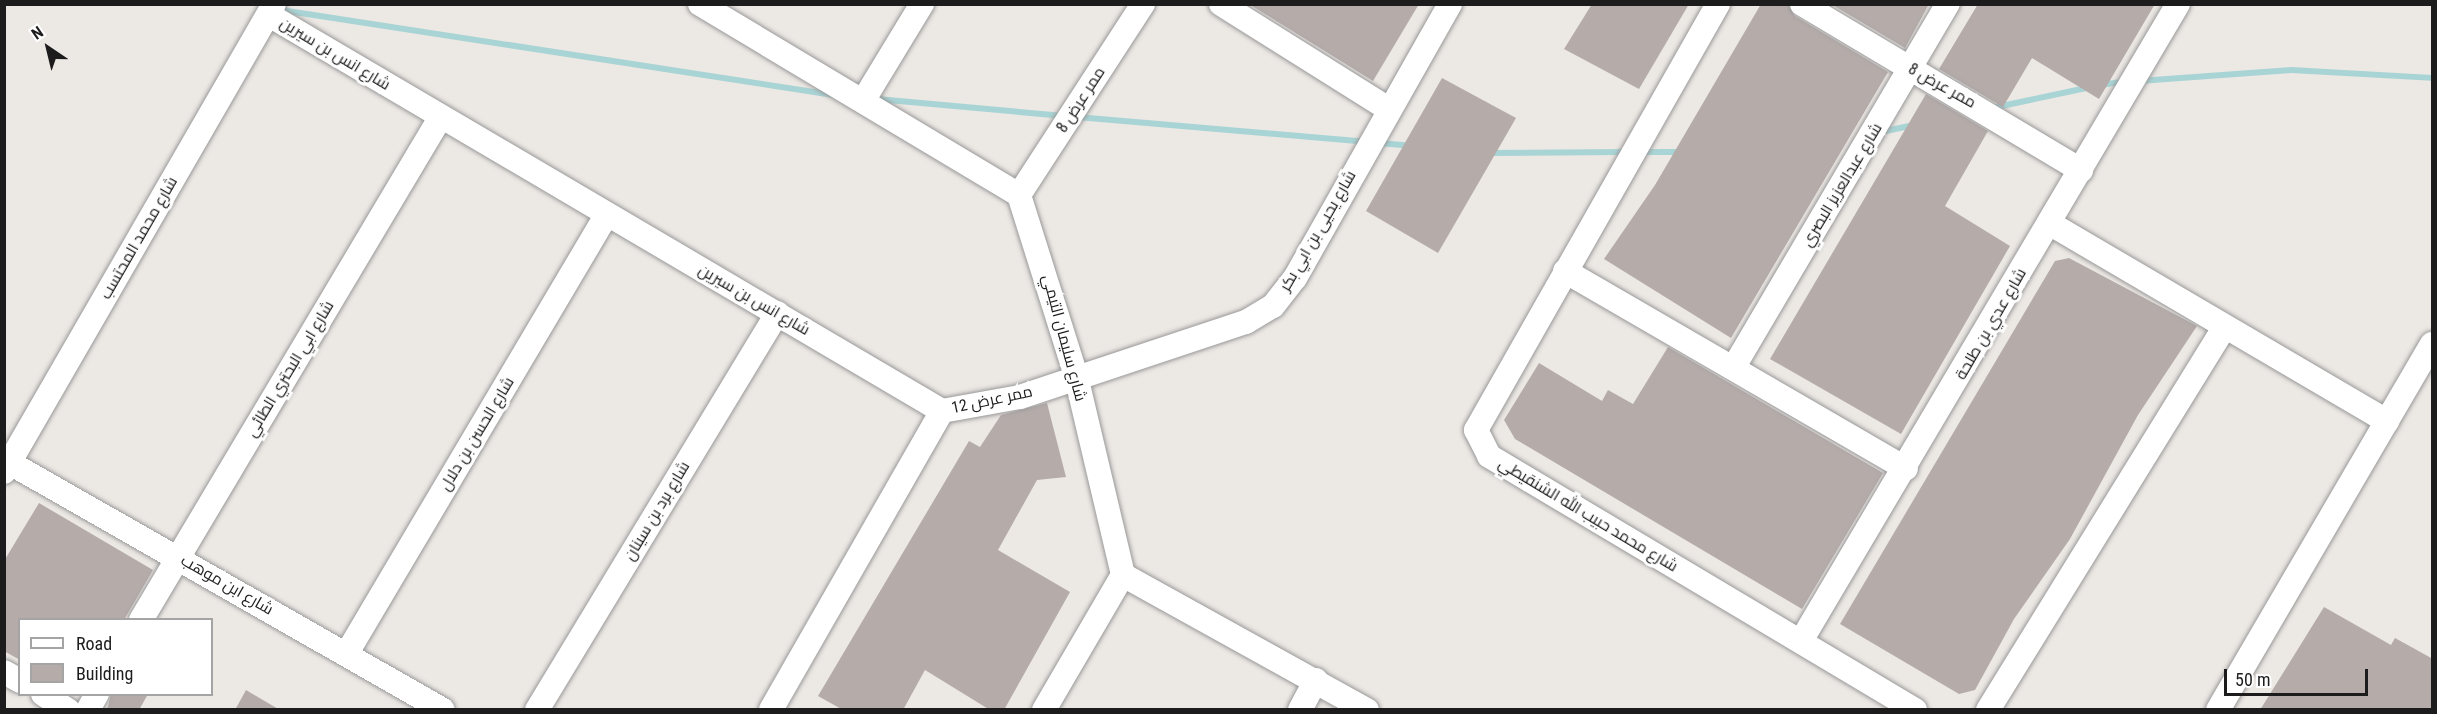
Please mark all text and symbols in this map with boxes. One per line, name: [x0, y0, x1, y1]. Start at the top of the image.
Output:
street label: شارع انس بن سيرين: [276, 13, 394, 95]
north arrow: [18, 18, 78, 78]
text: N: [28, 22, 47, 43]
street label: ممر عرض 8: [1905, 60, 1979, 112]
street label: ممر عرض 8: [1053, 64, 1109, 136]
street label: شارع عبدالعزيز البصري: [1798, 120, 1886, 250]
street label: شارع يحيى بن ابي بكر: [1276, 167, 1360, 295]
street label: شارع محمد المحتسب: [96, 173, 182, 303]
street label: شارع انس بن سيرين: [695, 260, 813, 340]
street label: شارع عدي بن طلحة: [1951, 265, 2031, 383]
street label: شارع سليمان التيمي: [1038, 273, 1090, 403]
street label: شارع ابي البحتري الطائي: [242, 297, 338, 441]
street label: شارع الحسن بن دلال: [436, 374, 518, 494]
street label: ممر عرض 12: [950, 382, 1034, 418]
street label: شارع محمد حبيب الله الشنقيطي: [1495, 454, 1681, 576]
street label: شارع برد بن سينان: [620, 458, 694, 564]
street label: شارع ابن موهب: [177, 551, 277, 619]
legend: [18, 618, 213, 696]
text: Road: [76, 633, 112, 654]
scale bar: [2227, 657, 2371, 695]
text: Building: [76, 663, 133, 684]
text: 50 m: [2235, 669, 2270, 690]

